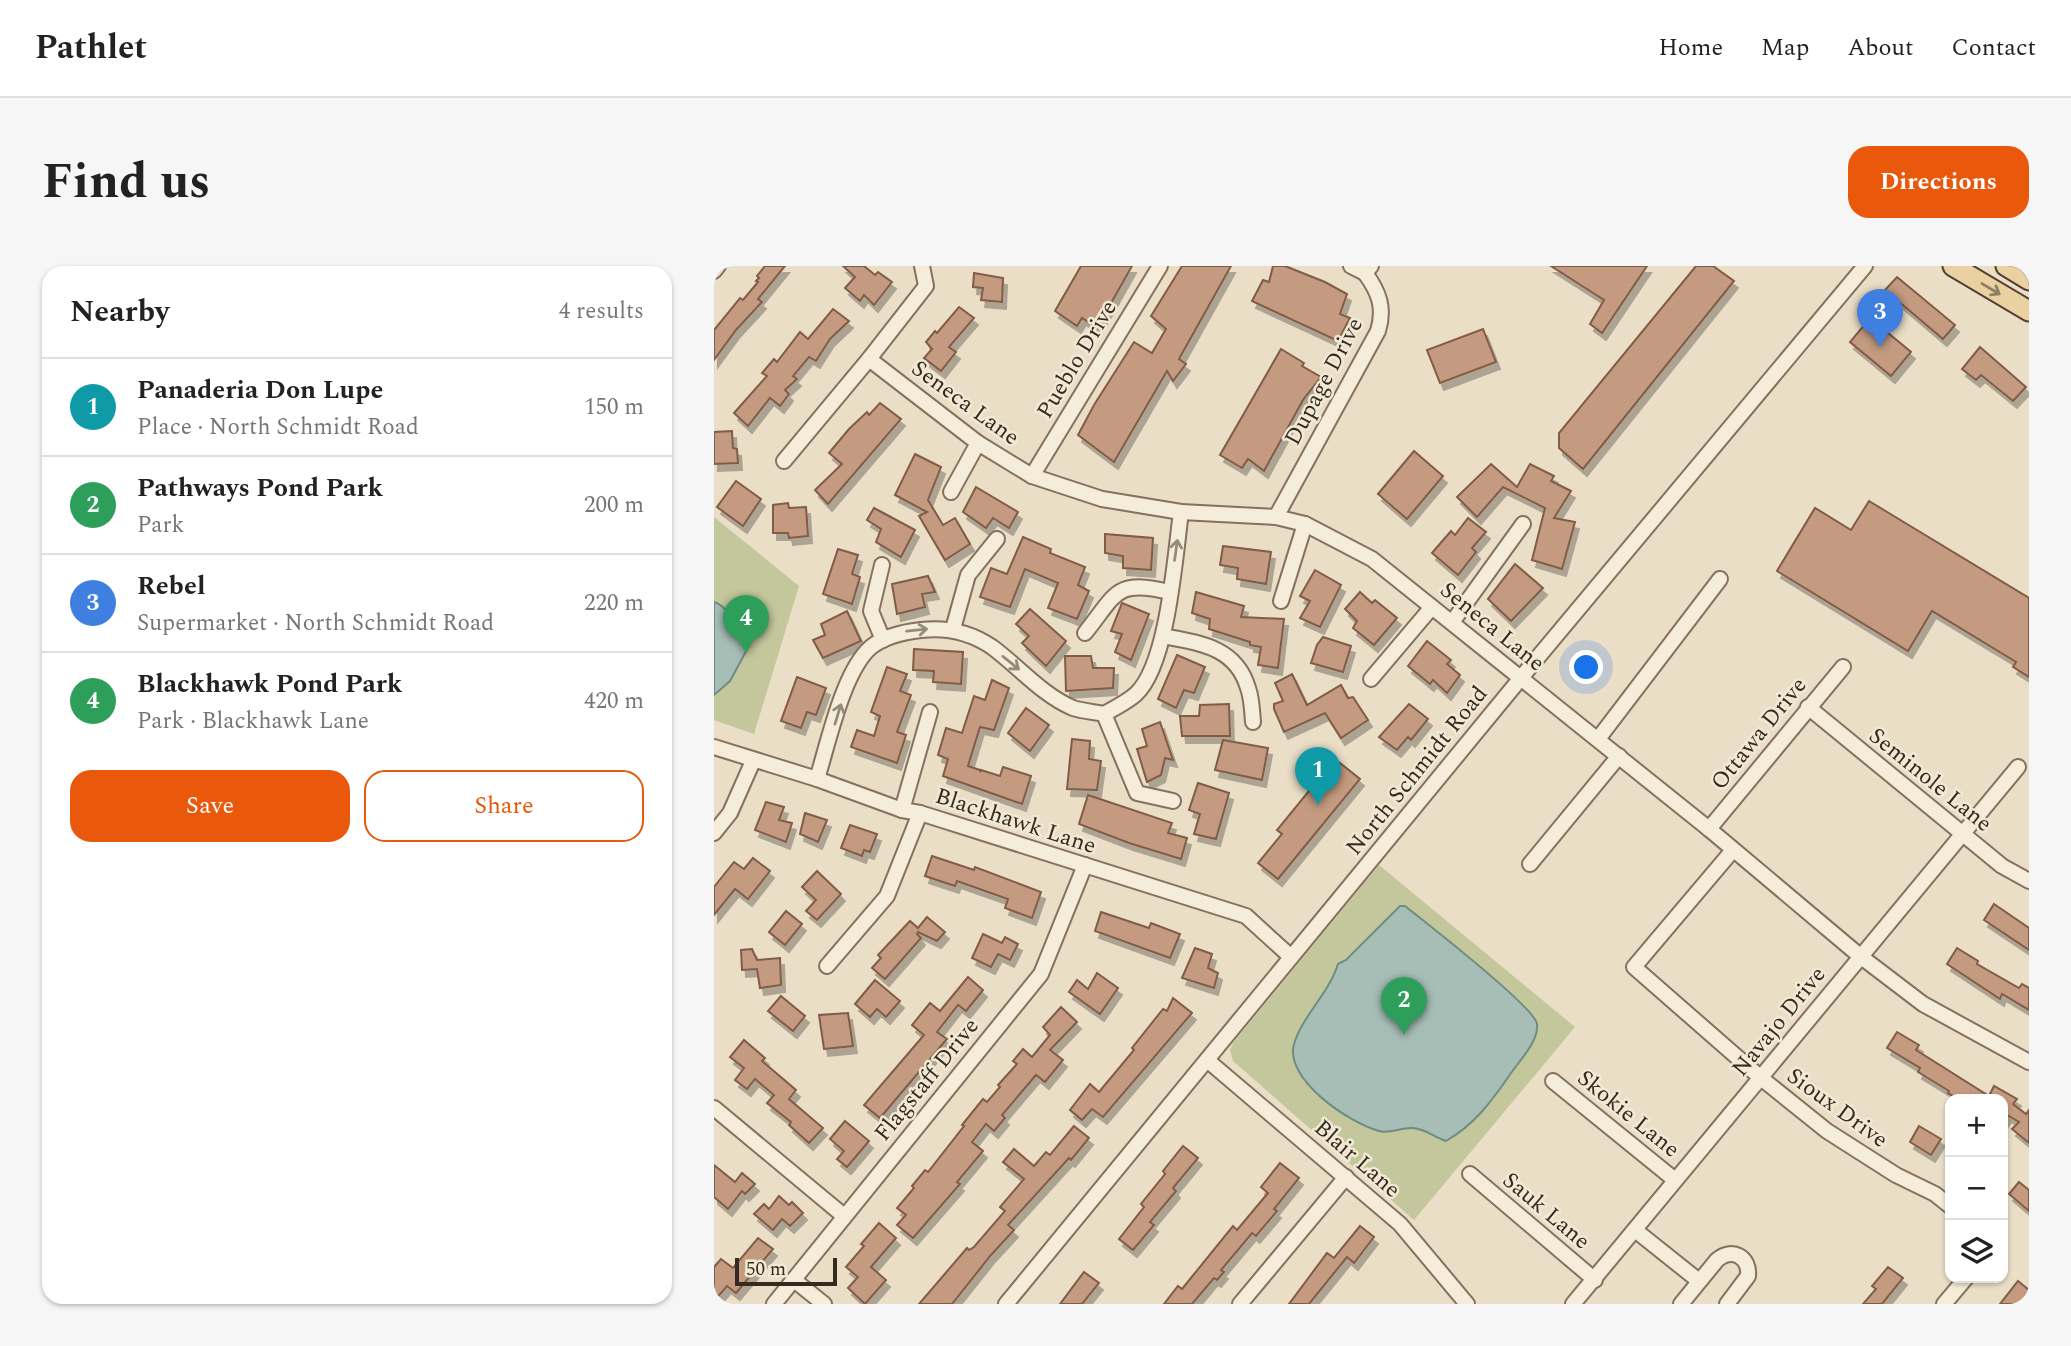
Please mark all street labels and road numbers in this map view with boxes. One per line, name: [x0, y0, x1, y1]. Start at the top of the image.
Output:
street label: Pueblo Drive: [1028, 294, 1126, 426]
street label: Dupage Drive: [1276, 311, 1373, 452]
street label: Seneca Lane: [904, 352, 1027, 455]
street label: Seneca Lane: [1432, 574, 1552, 681]
street label: Ottawa Drive: [1703, 670, 1816, 798]
street label: North Schmidt Road: [1338, 678, 1497, 863]
street label: Seminole Lane: [1861, 719, 2000, 841]
street label: Blackhawk Lane: [931, 779, 1100, 864]
street label: Navajo Drive: [1724, 959, 1835, 1085]
street label: Flagstaff Drive: [866, 1010, 988, 1149]
street label: Sioux Drive: [1779, 1059, 1895, 1157]
street label: Skokie Lane: [1569, 1062, 1687, 1167]
street label: Blair Lane: [1306, 1111, 1408, 1207]
street label: Sauk Lane: [1494, 1164, 1598, 1259]

